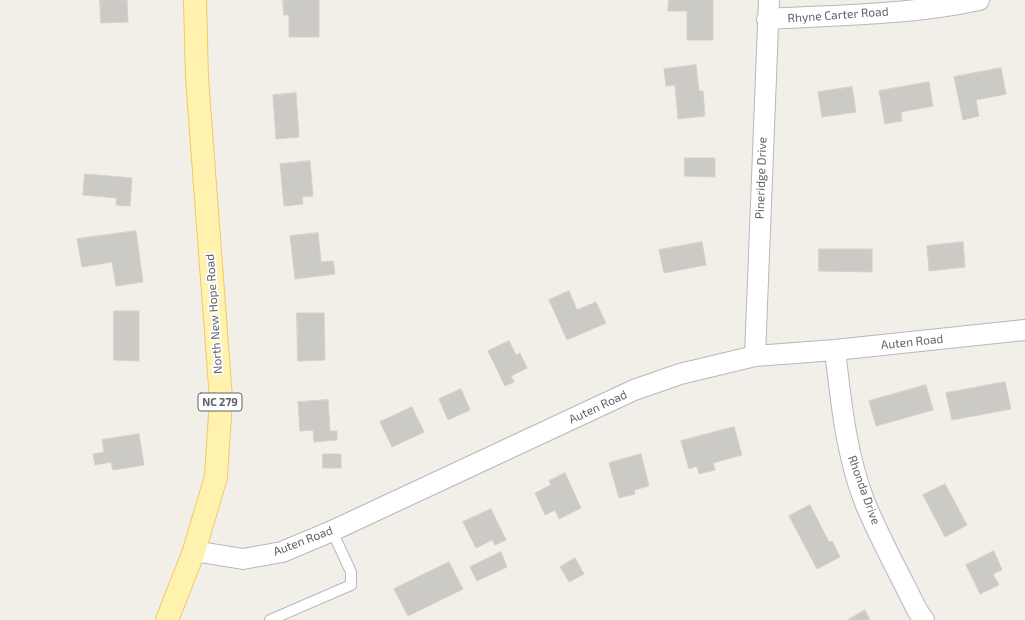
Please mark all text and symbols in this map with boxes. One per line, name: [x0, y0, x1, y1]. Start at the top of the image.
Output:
street label: Rhyne Carter Road: [787, 4, 889, 26]
street label: Pineridge Drive: [752, 137, 770, 219]
street label: North New Hope Road: [203, 253, 225, 375]
street label: Auten Road: [880, 332, 944, 352]
street label: Auten Road: [567, 387, 629, 427]
road number: NC 279: [198, 393, 242, 411]
street label: Rhonda Drive: [845, 453, 883, 527]
street label: Auten Road: [271, 523, 335, 559]

